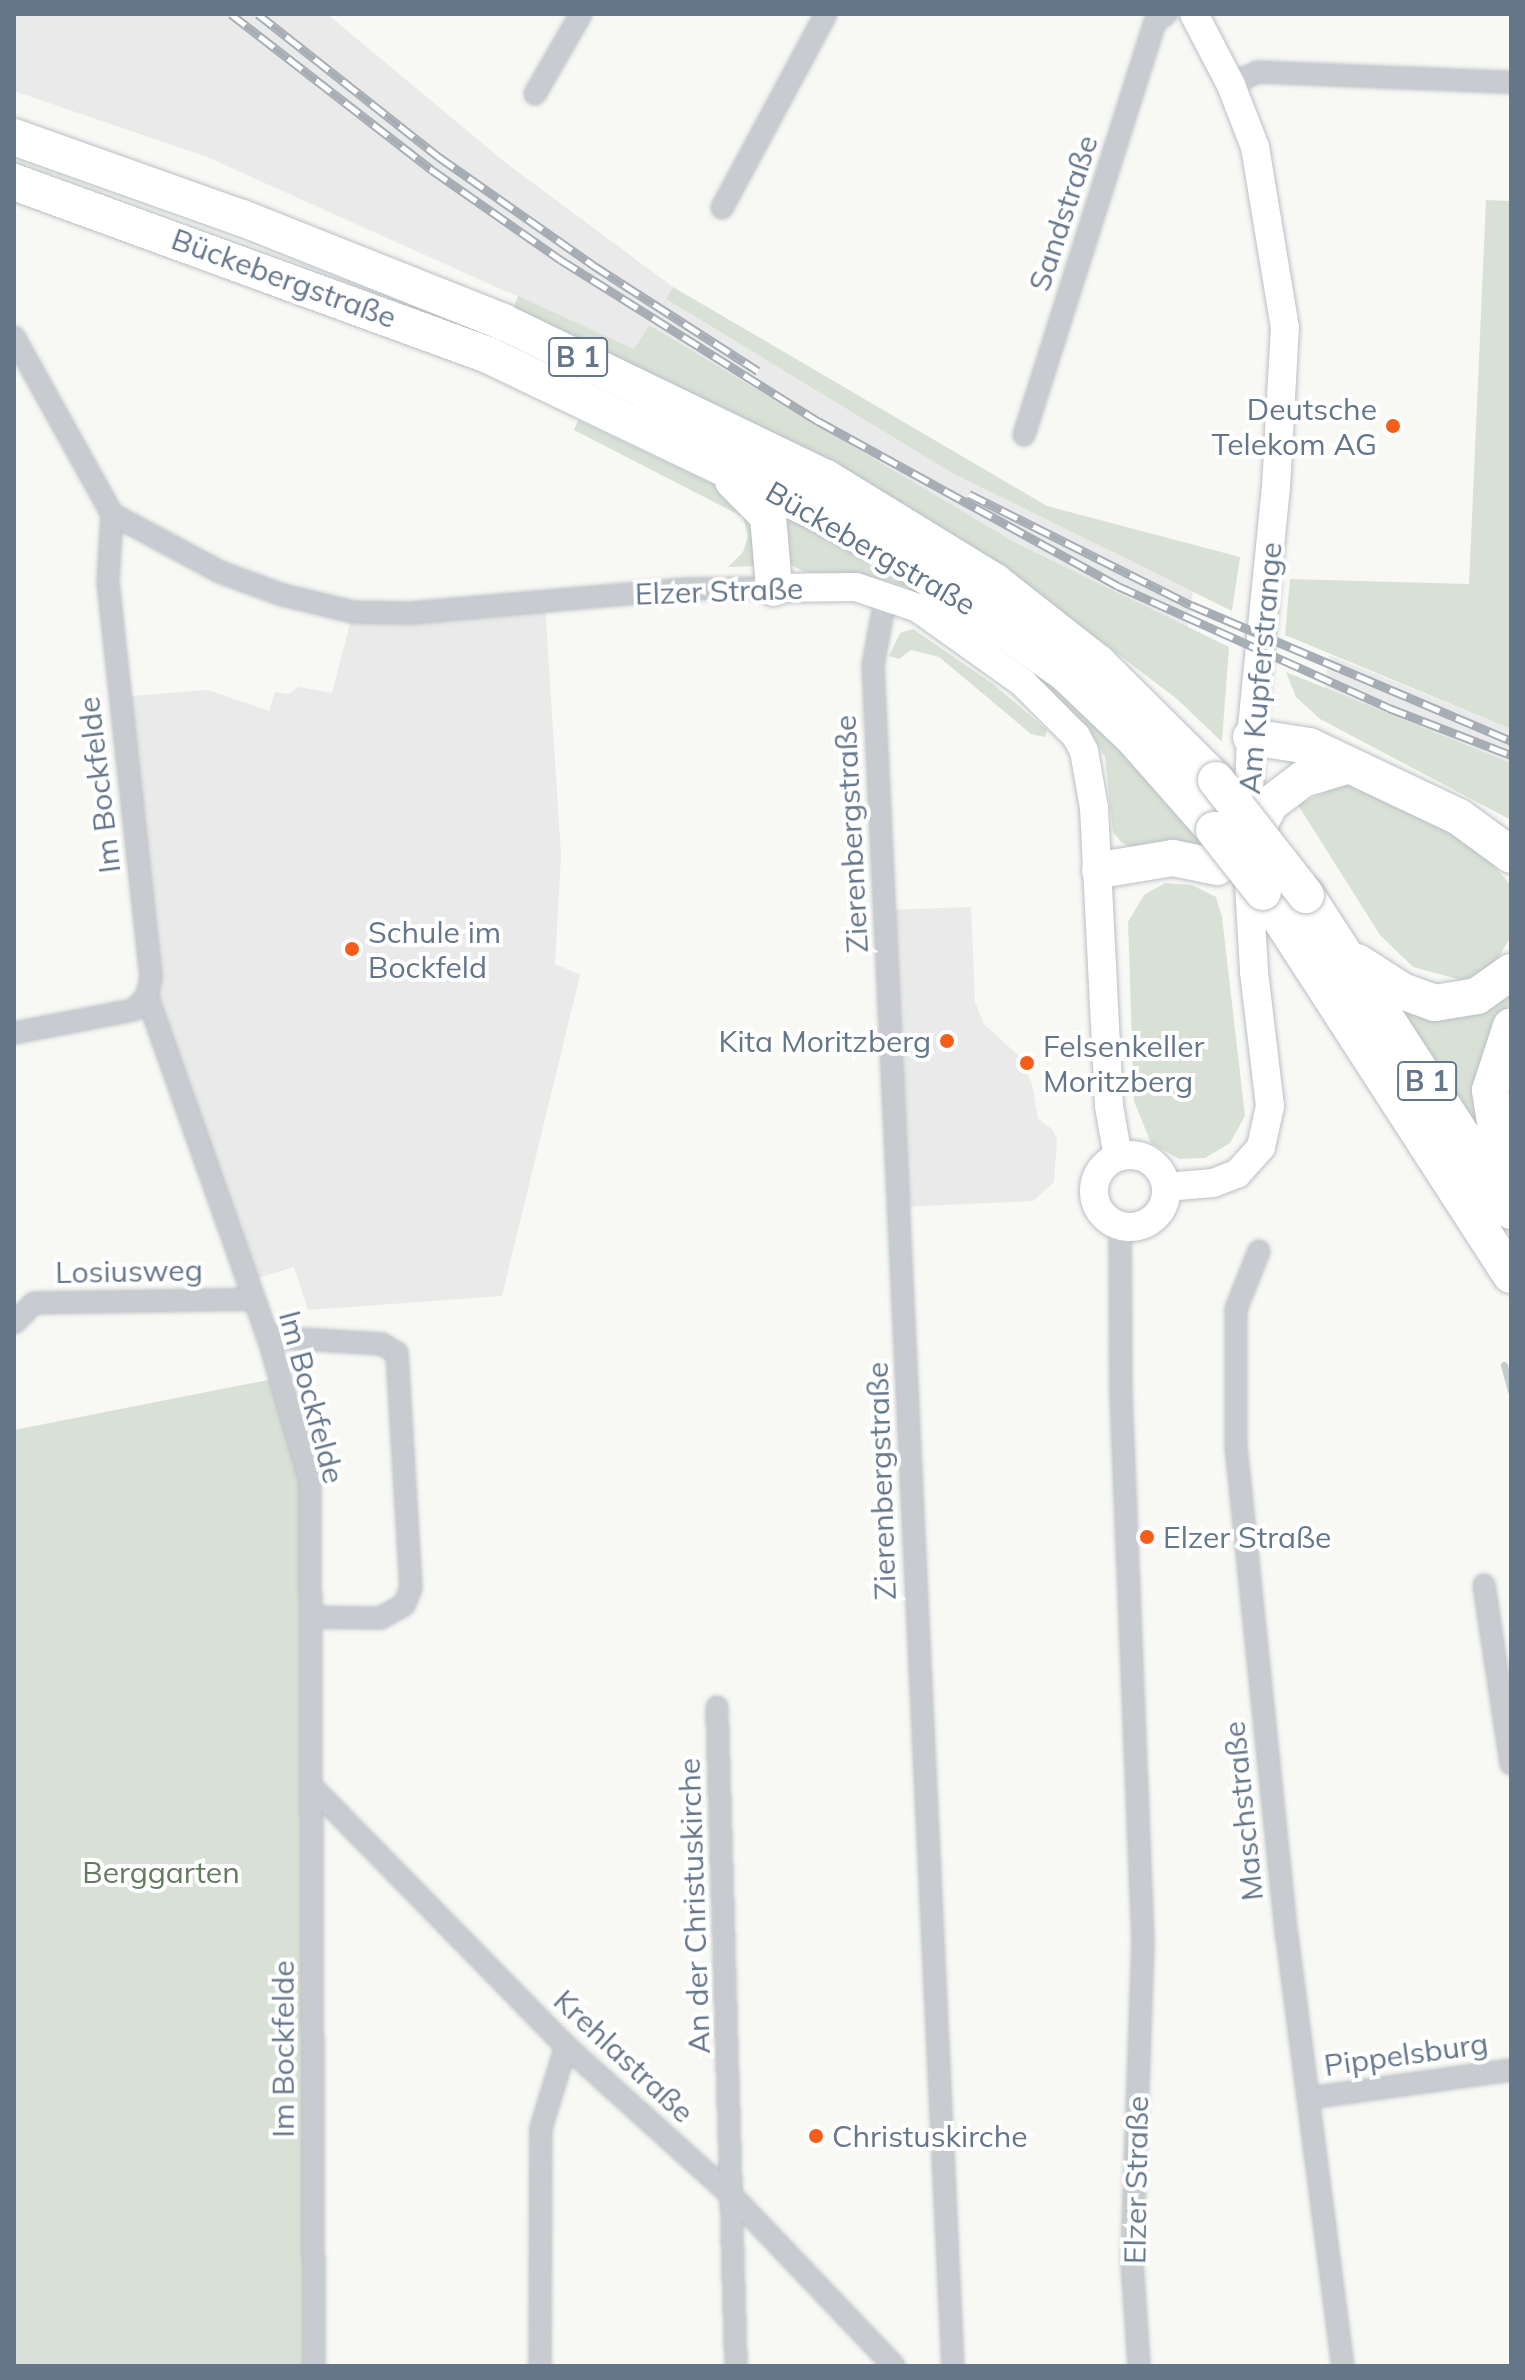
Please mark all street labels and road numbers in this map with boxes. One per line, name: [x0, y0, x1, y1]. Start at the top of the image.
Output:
street label: Sandstraße: [1021, 131, 1105, 295]
street label: Bückebergstraße: [167, 221, 401, 335]
road number: B 1: [548, 333, 608, 381]
street label: Bückebergstraße: [760, 473, 982, 623]
street label: Am Kupferstrange: [1231, 540, 1289, 796]
street label: Elzer Straße: [634, 570, 804, 612]
street label: Im Bockfelde: [70, 695, 128, 875]
street label: Zierenbergstraße: [827, 714, 875, 954]
road number: B 1: [1397, 1057, 1457, 1105]
street label: Losiusweg: [55, 1252, 203, 1290]
street label: Im Bockfelde: [272, 1307, 352, 1487]
street label: Zierenbergstraße: [859, 1361, 903, 1601]
street label: Maschstraße: [1216, 1719, 1270, 1903]
street label: An der Christuskirche: [671, 1757, 717, 2055]
street label: Im Bockfelde: [265, 1960, 301, 2138]
street label: Krehlastraße: [547, 1982, 701, 2130]
street label: Pippelsburg: [1322, 2025, 1490, 2083]
street label: Elzer Straße: [1117, 2096, 1155, 2264]

